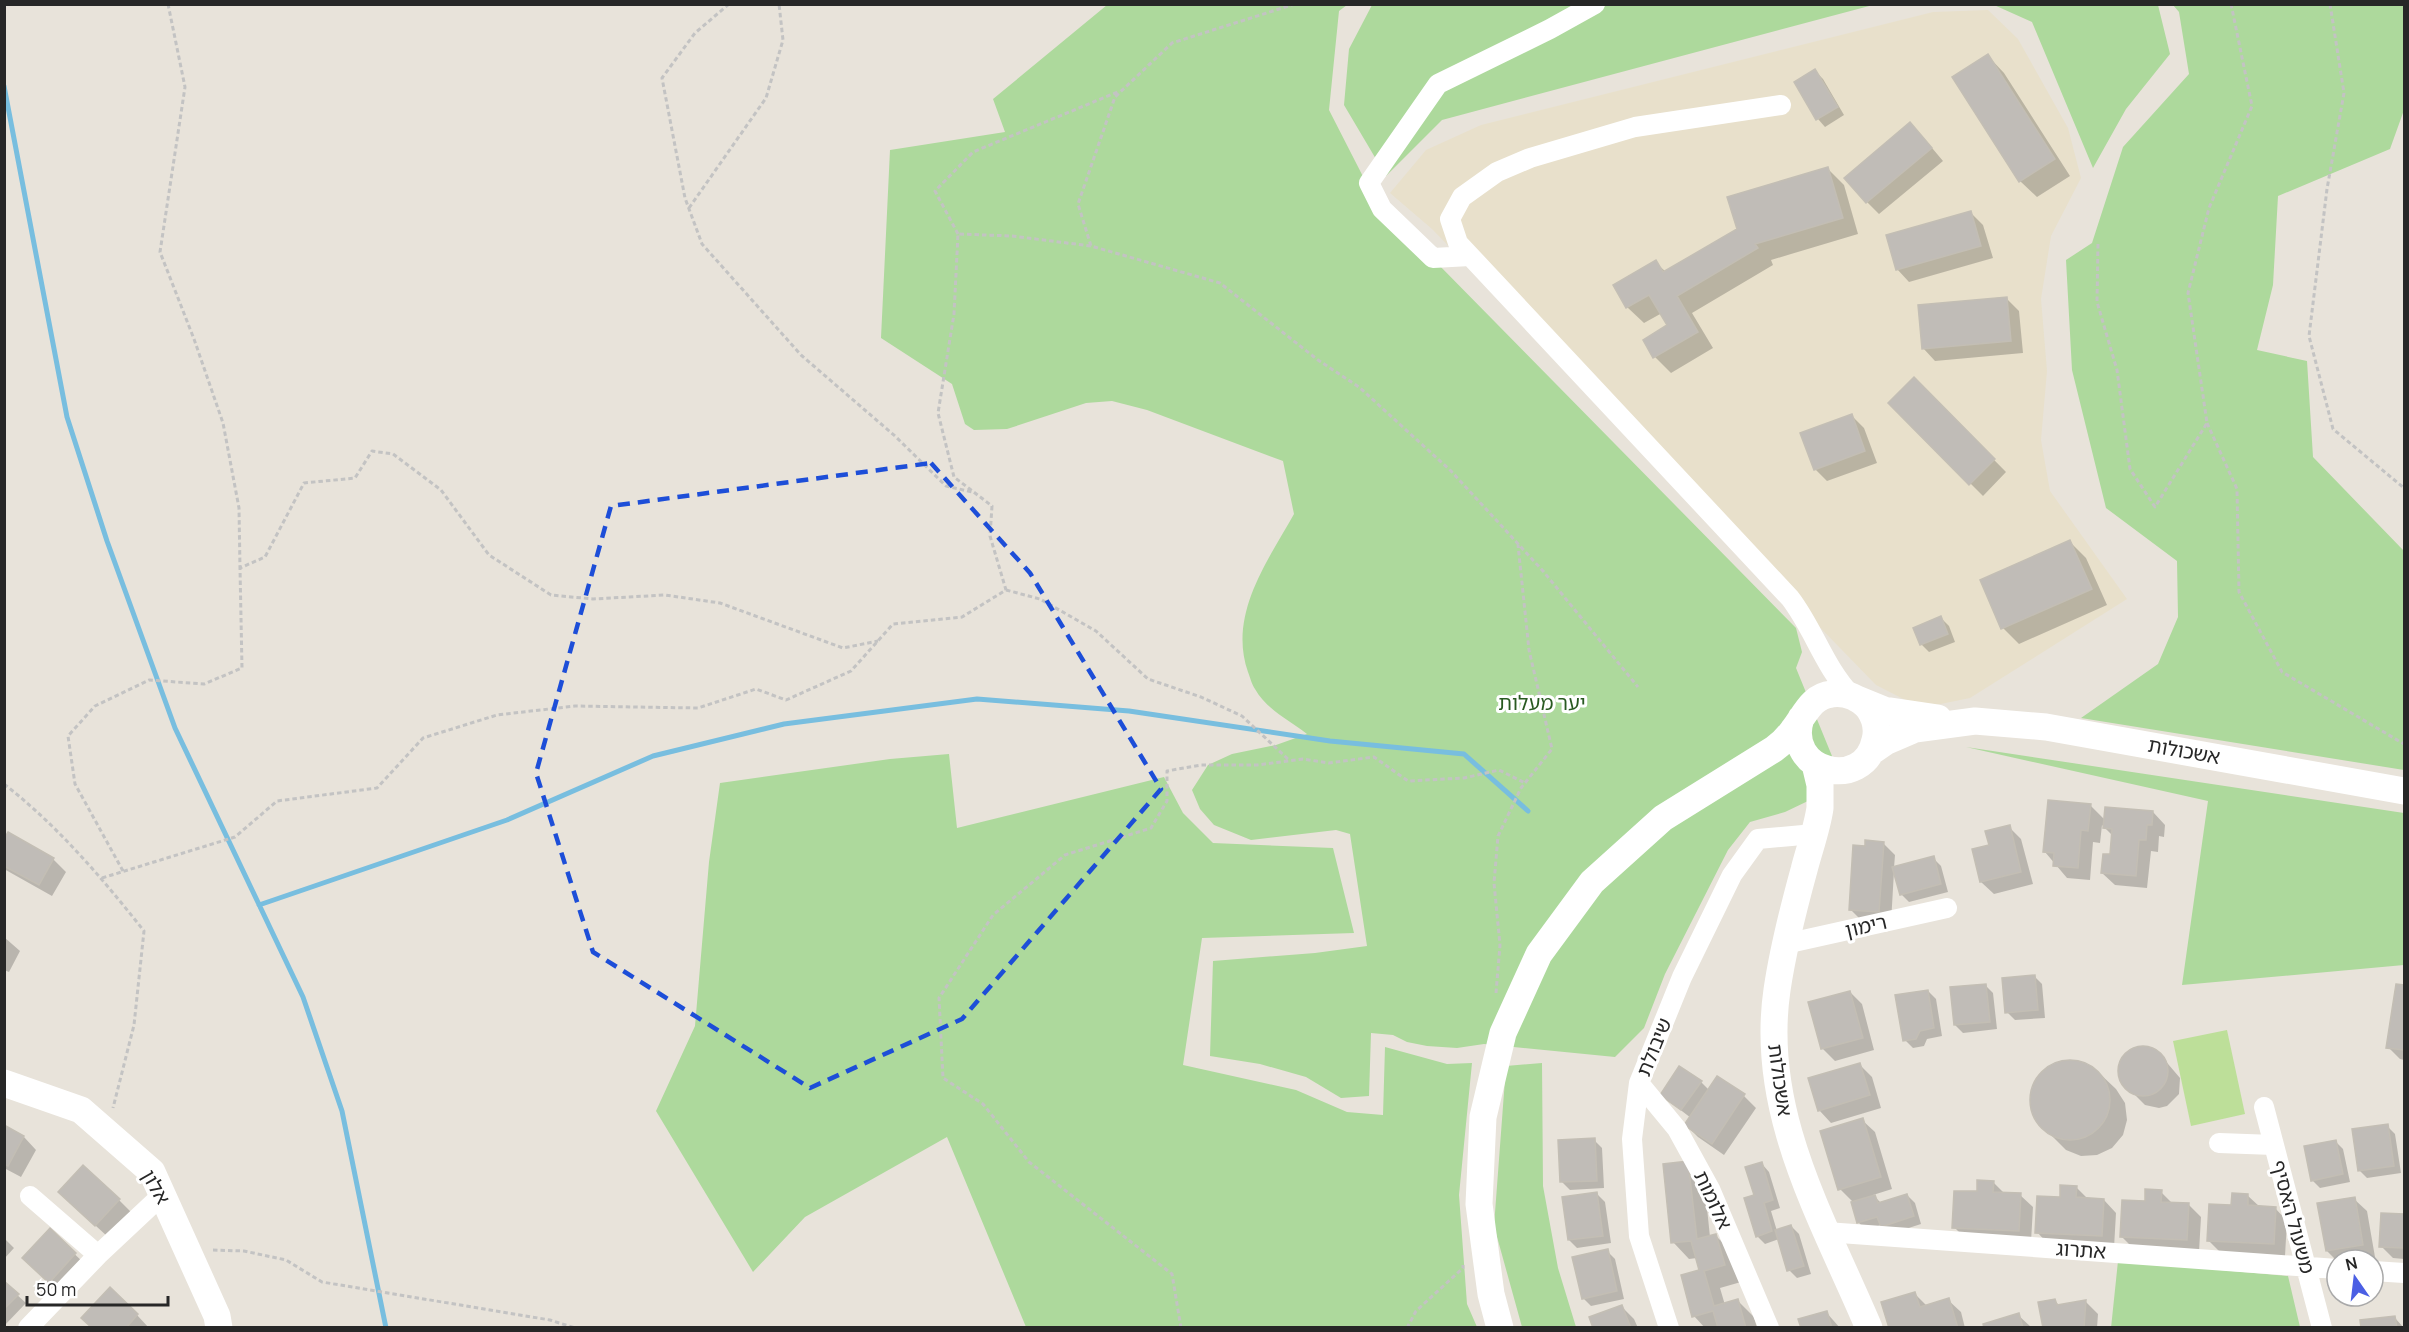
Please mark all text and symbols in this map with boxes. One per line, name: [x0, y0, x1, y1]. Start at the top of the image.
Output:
park label: יער מעלות: [1498, 689, 1586, 716]
street label: אשכולות: [2146, 731, 2222, 770]
street label: רימון: [1842, 908, 1889, 943]
street label: שיבולת: [1630, 1014, 1677, 1080]
street label: אשכולות: [1762, 1042, 1799, 1118]
street label: משעול האסיף: [2265, 1157, 2322, 1277]
street label: אלון: [136, 1165, 177, 1209]
street label: אלומות: [1688, 1166, 1739, 1234]
street label: אתרוג: [2055, 1234, 2107, 1265]
north arrow: [2325, 1248, 2385, 1308]
text: N: [2343, 1251, 2360, 1276]
scale bar: [27, 1269, 168, 1307]
text: 50 m: [36, 1277, 76, 1301]

